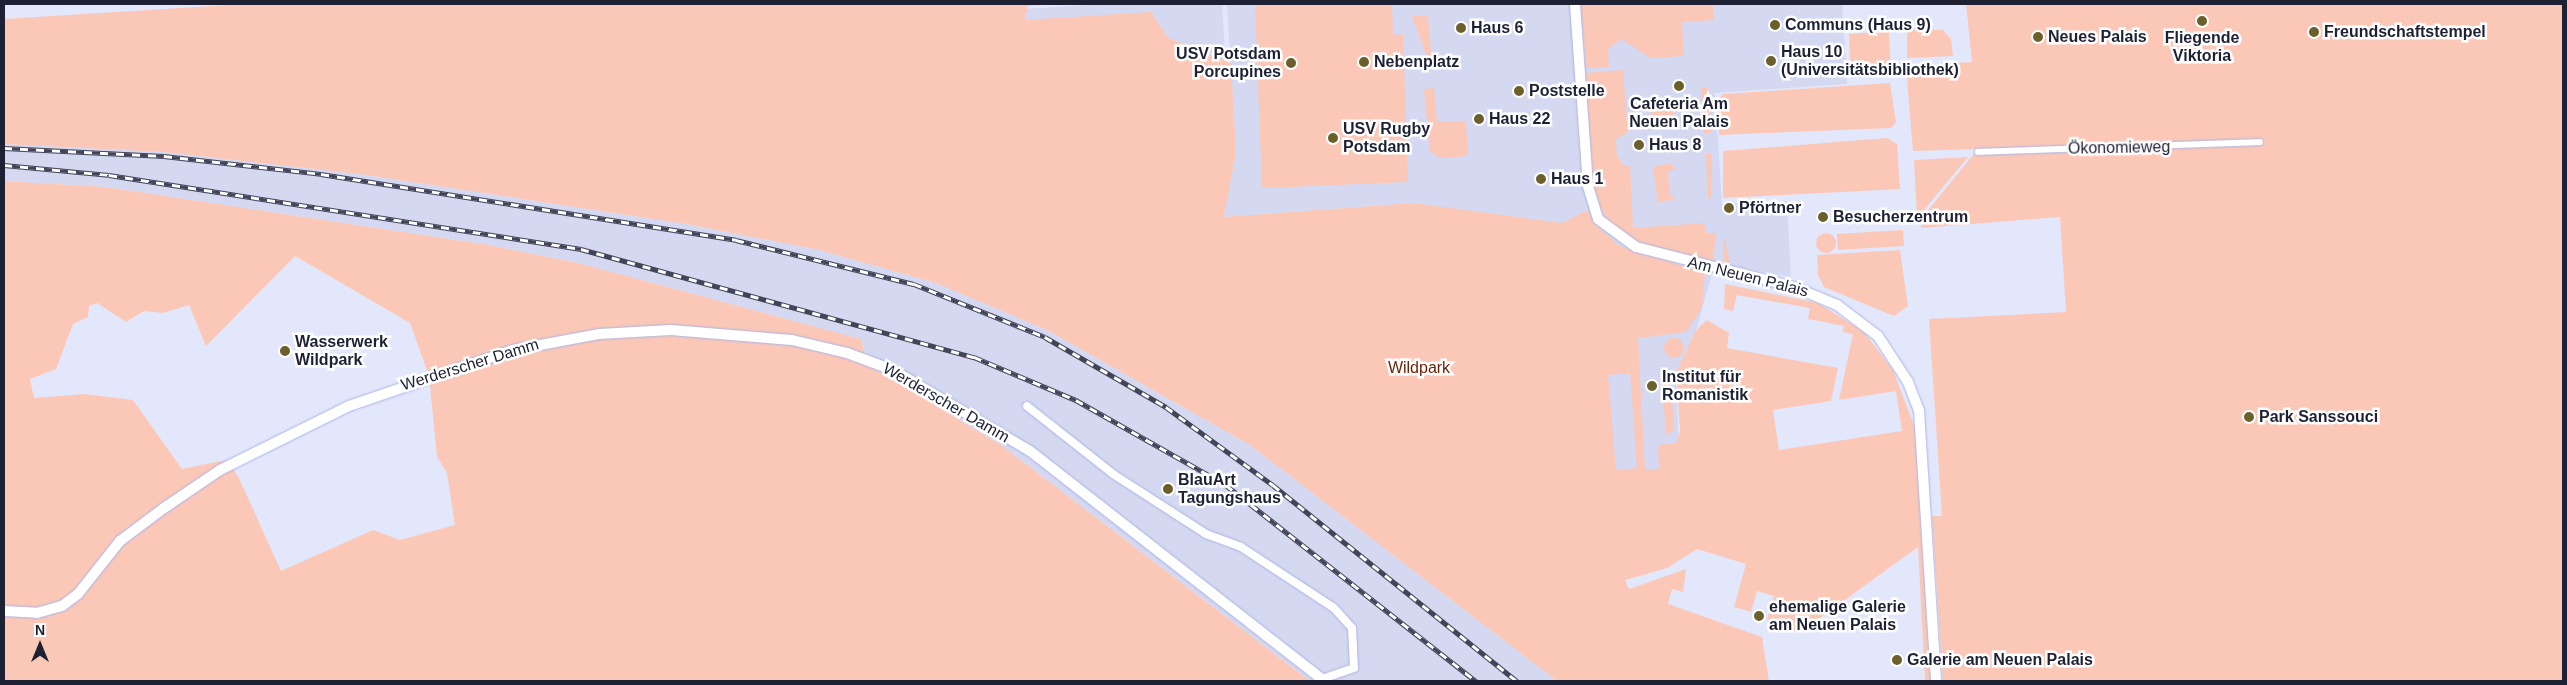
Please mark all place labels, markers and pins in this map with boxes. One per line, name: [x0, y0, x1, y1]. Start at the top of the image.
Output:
place label: Communs (Haus 9): [1785, 15, 1931, 35]
marker: Fliegende Viktoria: [2196, 15, 2208, 27]
place label: Haus 6: [1471, 18, 1523, 38]
marker: Communs (Haus 9): [1769, 19, 1781, 31]
marker: Haus 6: [1455, 22, 1467, 34]
place label: Freundschaftstempel: [2324, 22, 2486, 42]
marker: Freundschaftstempel: [2308, 26, 2320, 38]
place label: Neues Palais: [2048, 27, 2147, 47]
place label: Fliegende Viktoria: [2165, 28, 2239, 66]
marker: Neues Palais: [2032, 31, 2044, 43]
place label: Haus 10 (Universitätsbibliothek): [1781, 42, 1959, 80]
place label: USV Potsdam Porcupines: [1176, 44, 1281, 82]
place label: Nebenplatz: [1374, 52, 1459, 72]
marker: Haus 10 (Universitätsbibliothek): [1765, 55, 1777, 67]
marker: Nebenplatz: [1358, 56, 1370, 68]
marker: USV Potsdam Porcupines: [1285, 57, 1297, 69]
marker: Cafeteria Am Neuen Palais: [1673, 80, 1685, 92]
place label: Poststelle: [1529, 81, 1605, 101]
marker: Poststelle: [1513, 85, 1525, 97]
place label: Cafeteria Am Neuen Palais: [1629, 94, 1729, 132]
place label: Haus 22: [1489, 109, 1550, 129]
marker: Haus 22: [1473, 113, 1485, 125]
place label: USV Rugby Potsdam: [1343, 119, 1430, 157]
marker: USV Rugby Potsdam: [1327, 132, 1339, 144]
place label: Haus 8: [1649, 135, 1701, 155]
marker: Haus 8: [1633, 139, 1645, 151]
place label: Haus 1: [1551, 169, 1603, 189]
marker: Haus 1: [1535, 173, 1547, 185]
place label: Pförtner: [1739, 198, 1801, 218]
marker: Pförtner: [1723, 202, 1735, 214]
place label: Besucherzentrum: [1833, 207, 1968, 227]
marker: Besucherzentrum: [1817, 211, 1829, 223]
place label: Wasserwerk Wildpark: [295, 332, 388, 370]
marker: Wasserwerk Wildpark: [279, 345, 291, 357]
place label: Institut für Romanistik: [1662, 367, 1748, 405]
marker: Institut für Romanistik: [1646, 380, 1658, 392]
place label: Park Sanssouci: [2259, 407, 2378, 427]
marker: Park Sanssouci: [2243, 411, 2255, 423]
place label: BlauArt Tagungshaus: [1178, 470, 1281, 508]
marker: BlauArt Tagungshaus: [1162, 483, 1174, 495]
place label: ehemalige Galerie am Neuen Palais: [1769, 597, 1906, 635]
marker: ehemalige Galerie am Neuen Palais: [1753, 610, 1765, 622]
place label: Galerie am Neuen Palais: [1907, 650, 2093, 670]
marker: Galerie am Neuen Palais: [1891, 654, 1903, 666]

